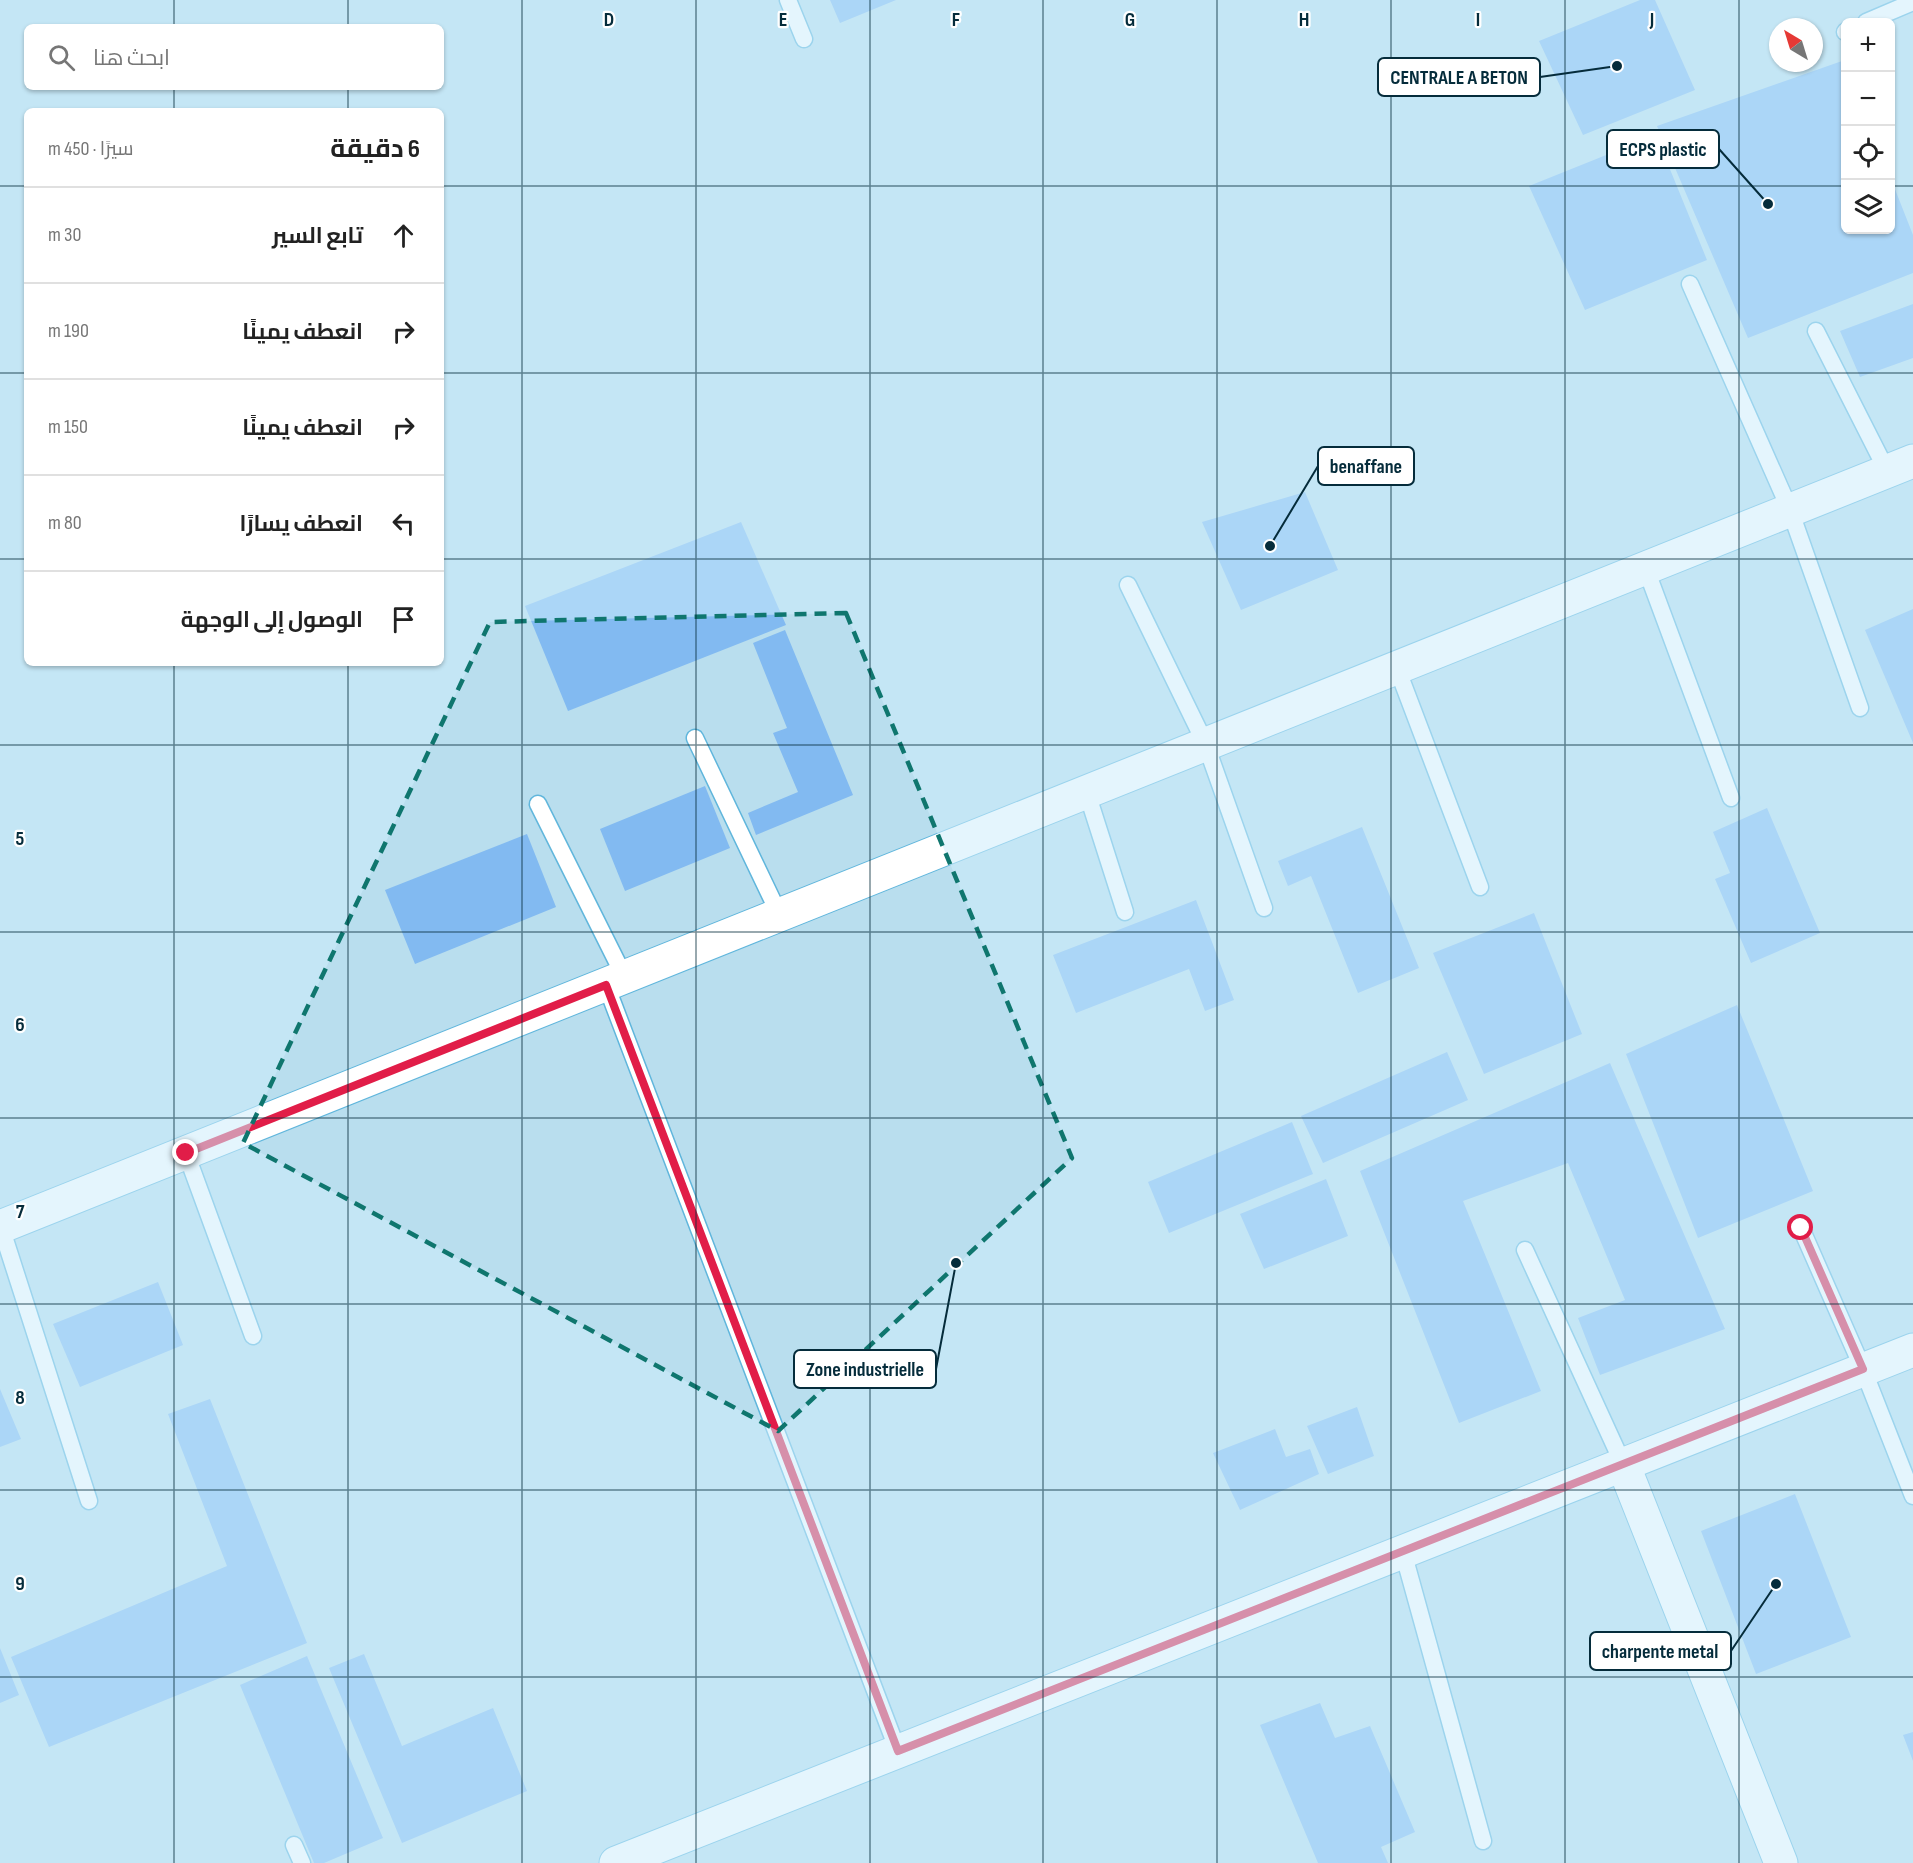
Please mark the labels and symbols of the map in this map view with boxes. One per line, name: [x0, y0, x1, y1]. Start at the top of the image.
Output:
text: D: [604, 8, 614, 32]
text: E: [779, 8, 787, 32]
text: F: [952, 8, 960, 32]
text: G: [1125, 8, 1135, 32]
text: H: [1299, 8, 1309, 32]
text: I: [1476, 8, 1480, 32]
text: J: [1649, 8, 1654, 32]
north arrow: [1769, 18, 1823, 72]
callout: CENTRALE A BETON: [1378, 58, 1540, 96]
text: CENTRALE A BETON: [1390, 66, 1528, 90]
callout: ECPS plastic: [1607, 130, 1719, 168]
text: ECPS plastic: [1619, 138, 1707, 162]
callout: benaffane: [1318, 447, 1414, 485]
text: benaffane: [1330, 455, 1402, 479]
text: 5: [16, 827, 25, 851]
text: 6: [15, 1013, 25, 1037]
route end: [172, 1139, 198, 1165]
text: 7: [16, 1200, 25, 1224]
route start: [1787, 1214, 1813, 1240]
callout: Zone industrielle: [794, 1350, 936, 1388]
text: Zone industrielle: [806, 1358, 924, 1382]
text: 8: [15, 1386, 25, 1410]
text: 9: [15, 1572, 25, 1596]
callout: charpente metal: [1590, 1632, 1731, 1670]
text: charpente metal: [1602, 1640, 1718, 1664]

